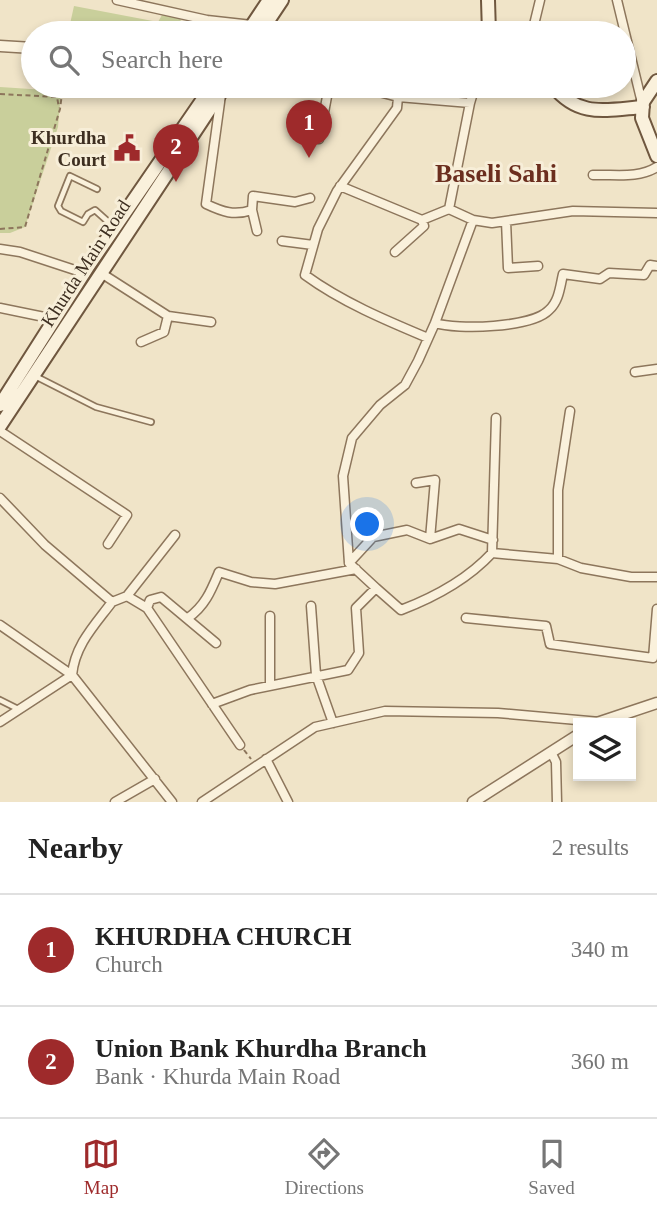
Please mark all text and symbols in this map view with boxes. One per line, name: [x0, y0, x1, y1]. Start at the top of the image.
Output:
search box: [21, 21, 636, 98]
icon: search: [45, 41, 83, 79]
text: Search here: [101, 45, 223, 74]
pin: 1: [286, 100, 332, 158]
pin: 2: [153, 124, 199, 182]
place label: Khurdha Court: [31, 127, 107, 170]
public building icon: Khurdha Court: [112, 133, 142, 163]
district label: Baseli Sahi: [435, 159, 557, 188]
street label: Khurda Main Road: [37, 196, 134, 331]
your location: [350, 507, 384, 541]
map controls: [573, 718, 636, 781]
button: layers: [573, 718, 636, 781]
text: Nearby: [28, 831, 123, 864]
text: 2 results: [552, 835, 629, 860]
text: KHURDHA CHURCH: [95, 922, 351, 951]
text: 1: [45, 937, 57, 962]
text: 340 m: [571, 937, 629, 962]
text: Church: [95, 952, 163, 977]
text: Union Bank Khurdha Branch: [95, 1034, 427, 1063]
text: 2: [45, 1049, 57, 1074]
text: 360 m: [571, 1049, 629, 1074]
text: Bank · Khurda Main Road: [95, 1064, 340, 1089]
tab: Map: [82, 1135, 120, 1199]
tab: Directions: [285, 1135, 364, 1199]
tab: Saved: [528, 1135, 575, 1199]

